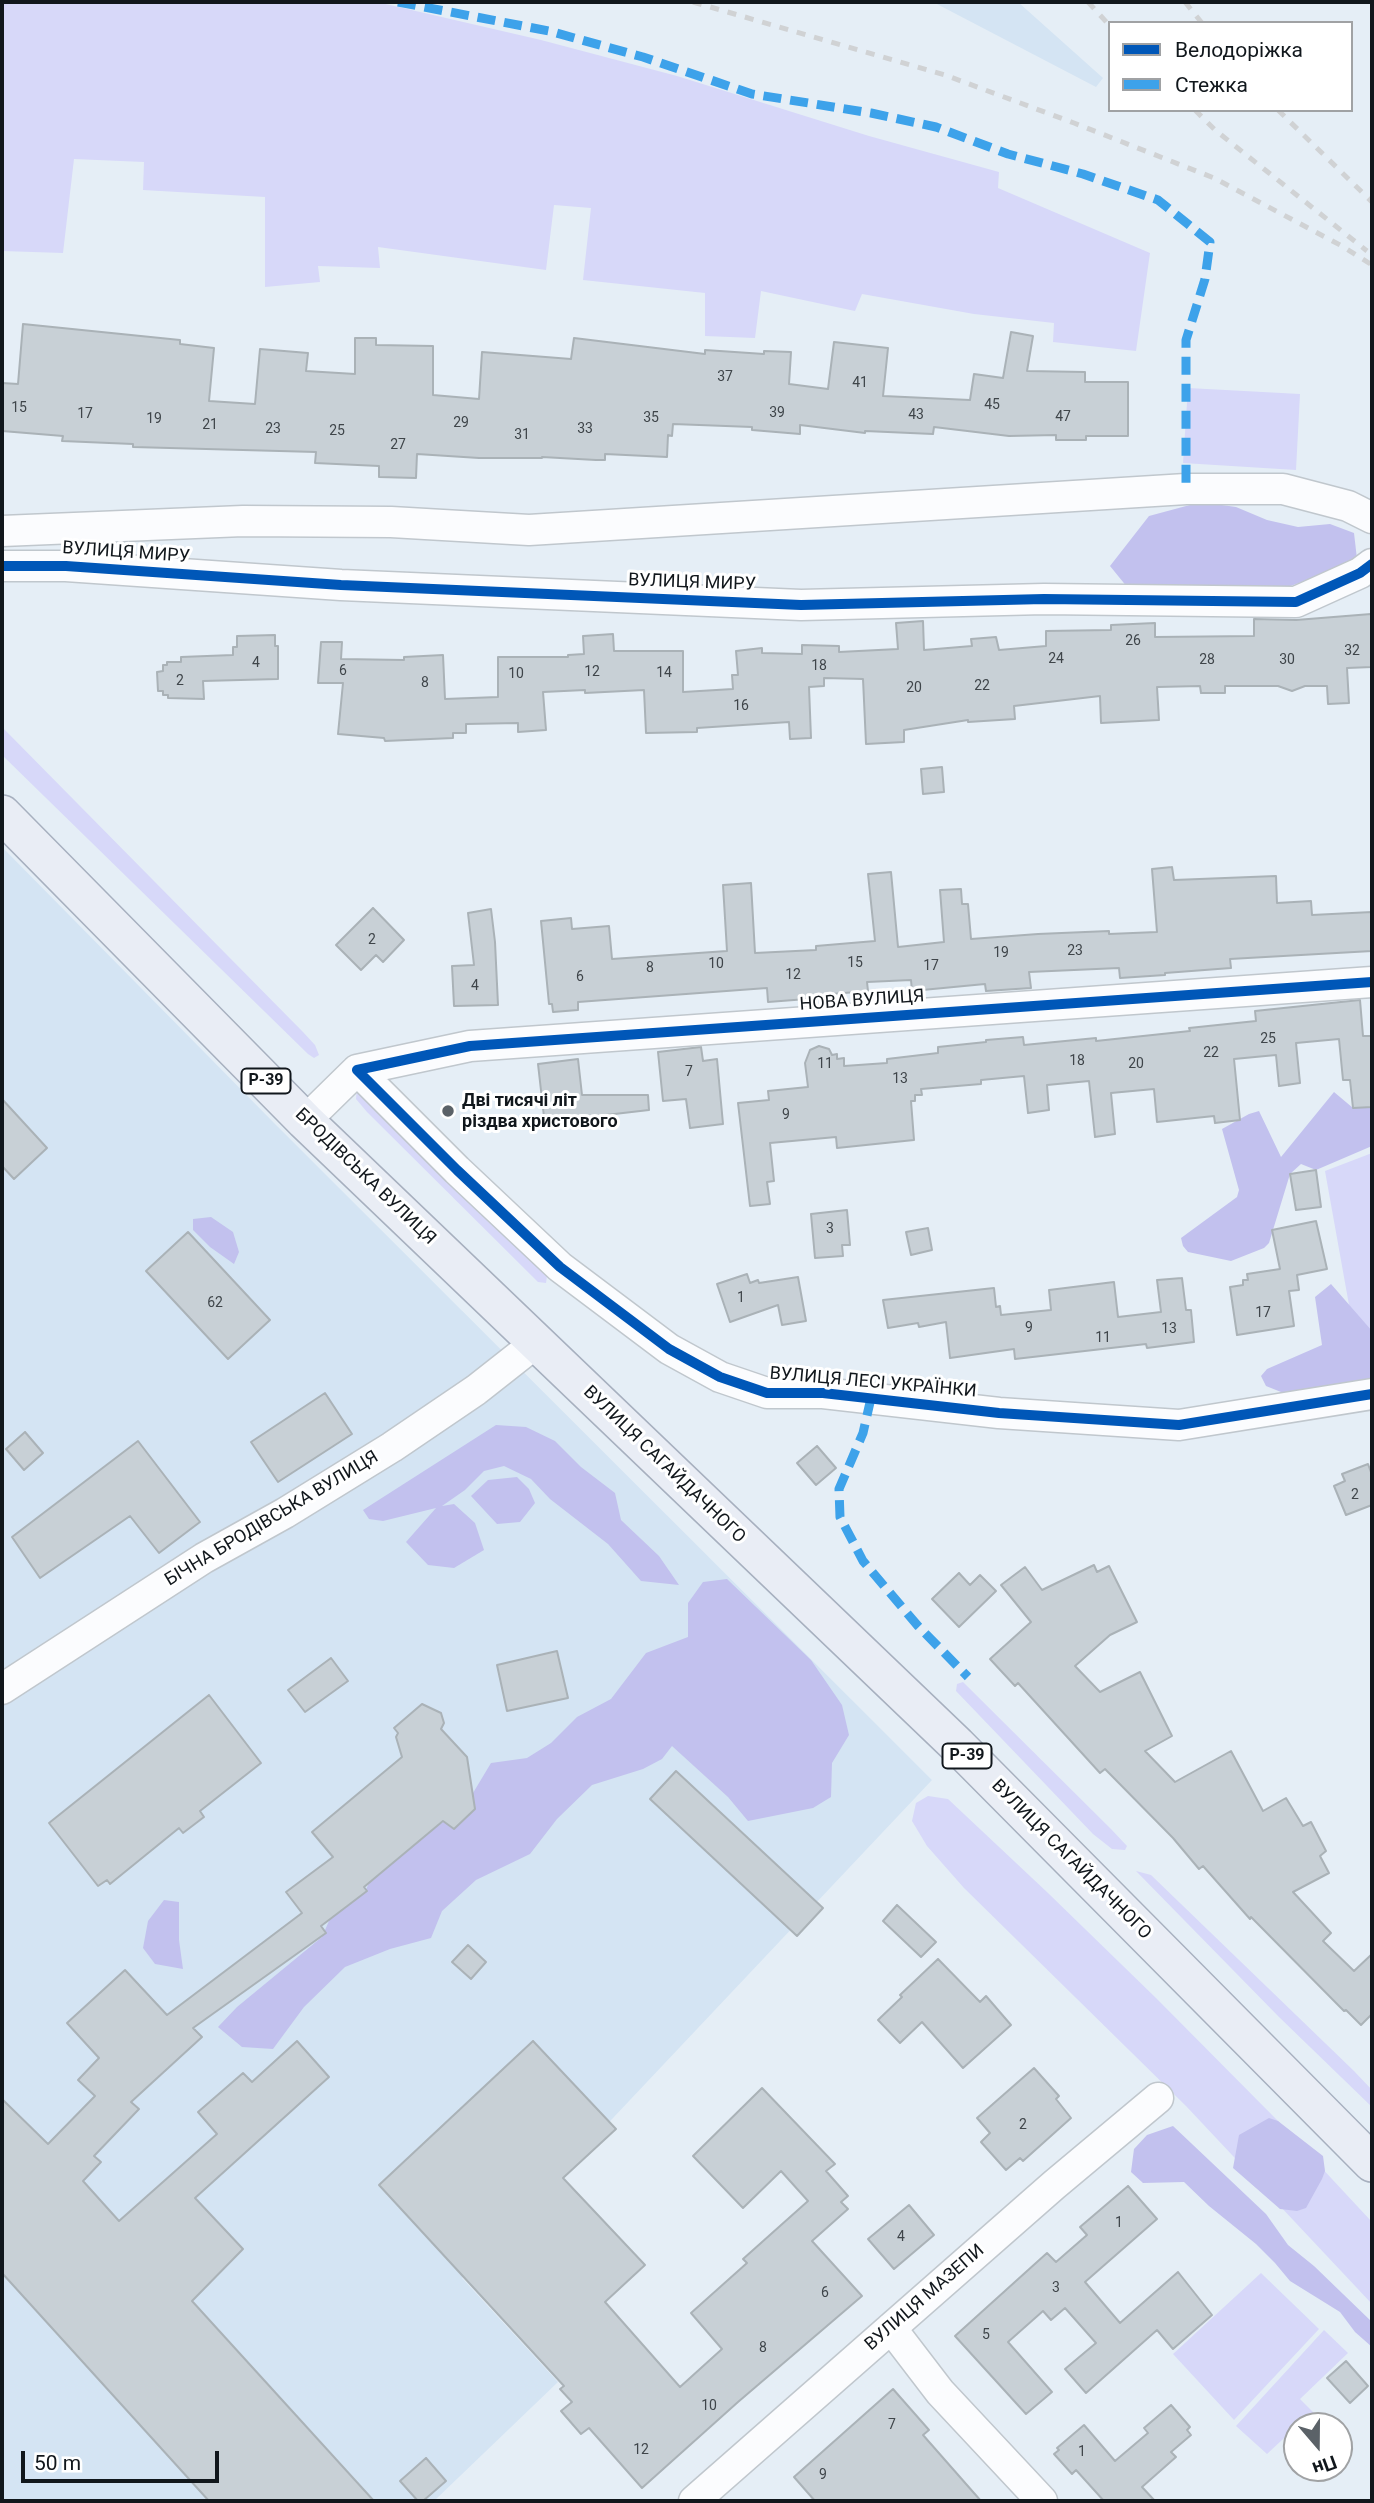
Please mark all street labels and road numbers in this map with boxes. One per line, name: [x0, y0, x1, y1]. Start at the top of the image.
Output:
street label: ВУЛИЦЯ МИРУ: [61, 538, 191, 568]
street label: ВУЛИЦЯ МИРУ: [628, 570, 756, 596]
street label: НОВА ВУЛИЦЯ: [799, 986, 925, 1016]
road number: Р-39: [242, 1068, 290, 1093]
street label: БРОДІВСЬКА ВУЛИЦЯ: [290, 1104, 440, 1250]
street label: ВУЛИЦЯ ЛЕСІ УКРАЇНКИ: [769, 1363, 977, 1403]
street label: ВУЛИЦЯ САГАЙДАЧНОГО: [578, 1382, 750, 1548]
street label: БІЧНА БРОДІВСЬКА ВУЛИЦЯ: [161, 1447, 383, 1591]
road number: Р-39: [942, 1744, 992, 1768]
street label: ВУЛИЦЯ САГАЙДАЧНОГО: [987, 1776, 1155, 1944]
street label: ВУЛИЦЯ МАЗЕПИ: [861, 2240, 989, 2356]

